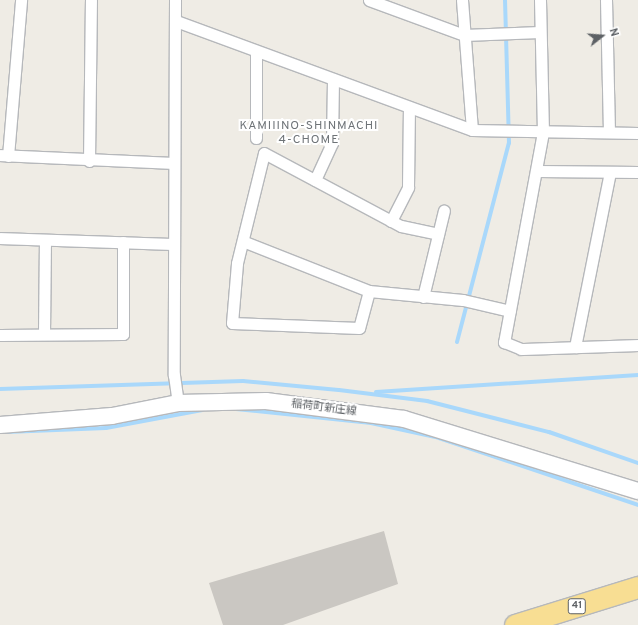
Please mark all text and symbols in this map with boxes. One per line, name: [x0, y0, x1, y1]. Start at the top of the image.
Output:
north arrow: [582, 16, 622, 56]
text: N: [606, 27, 621, 38]
district label: KAMIIINO-SHINMACHI 4-CHOME: [239, 120, 379, 148]
street label: 稲荷町新庄線: [290, 397, 358, 419]
road number: 41: [567, 598, 587, 614]

